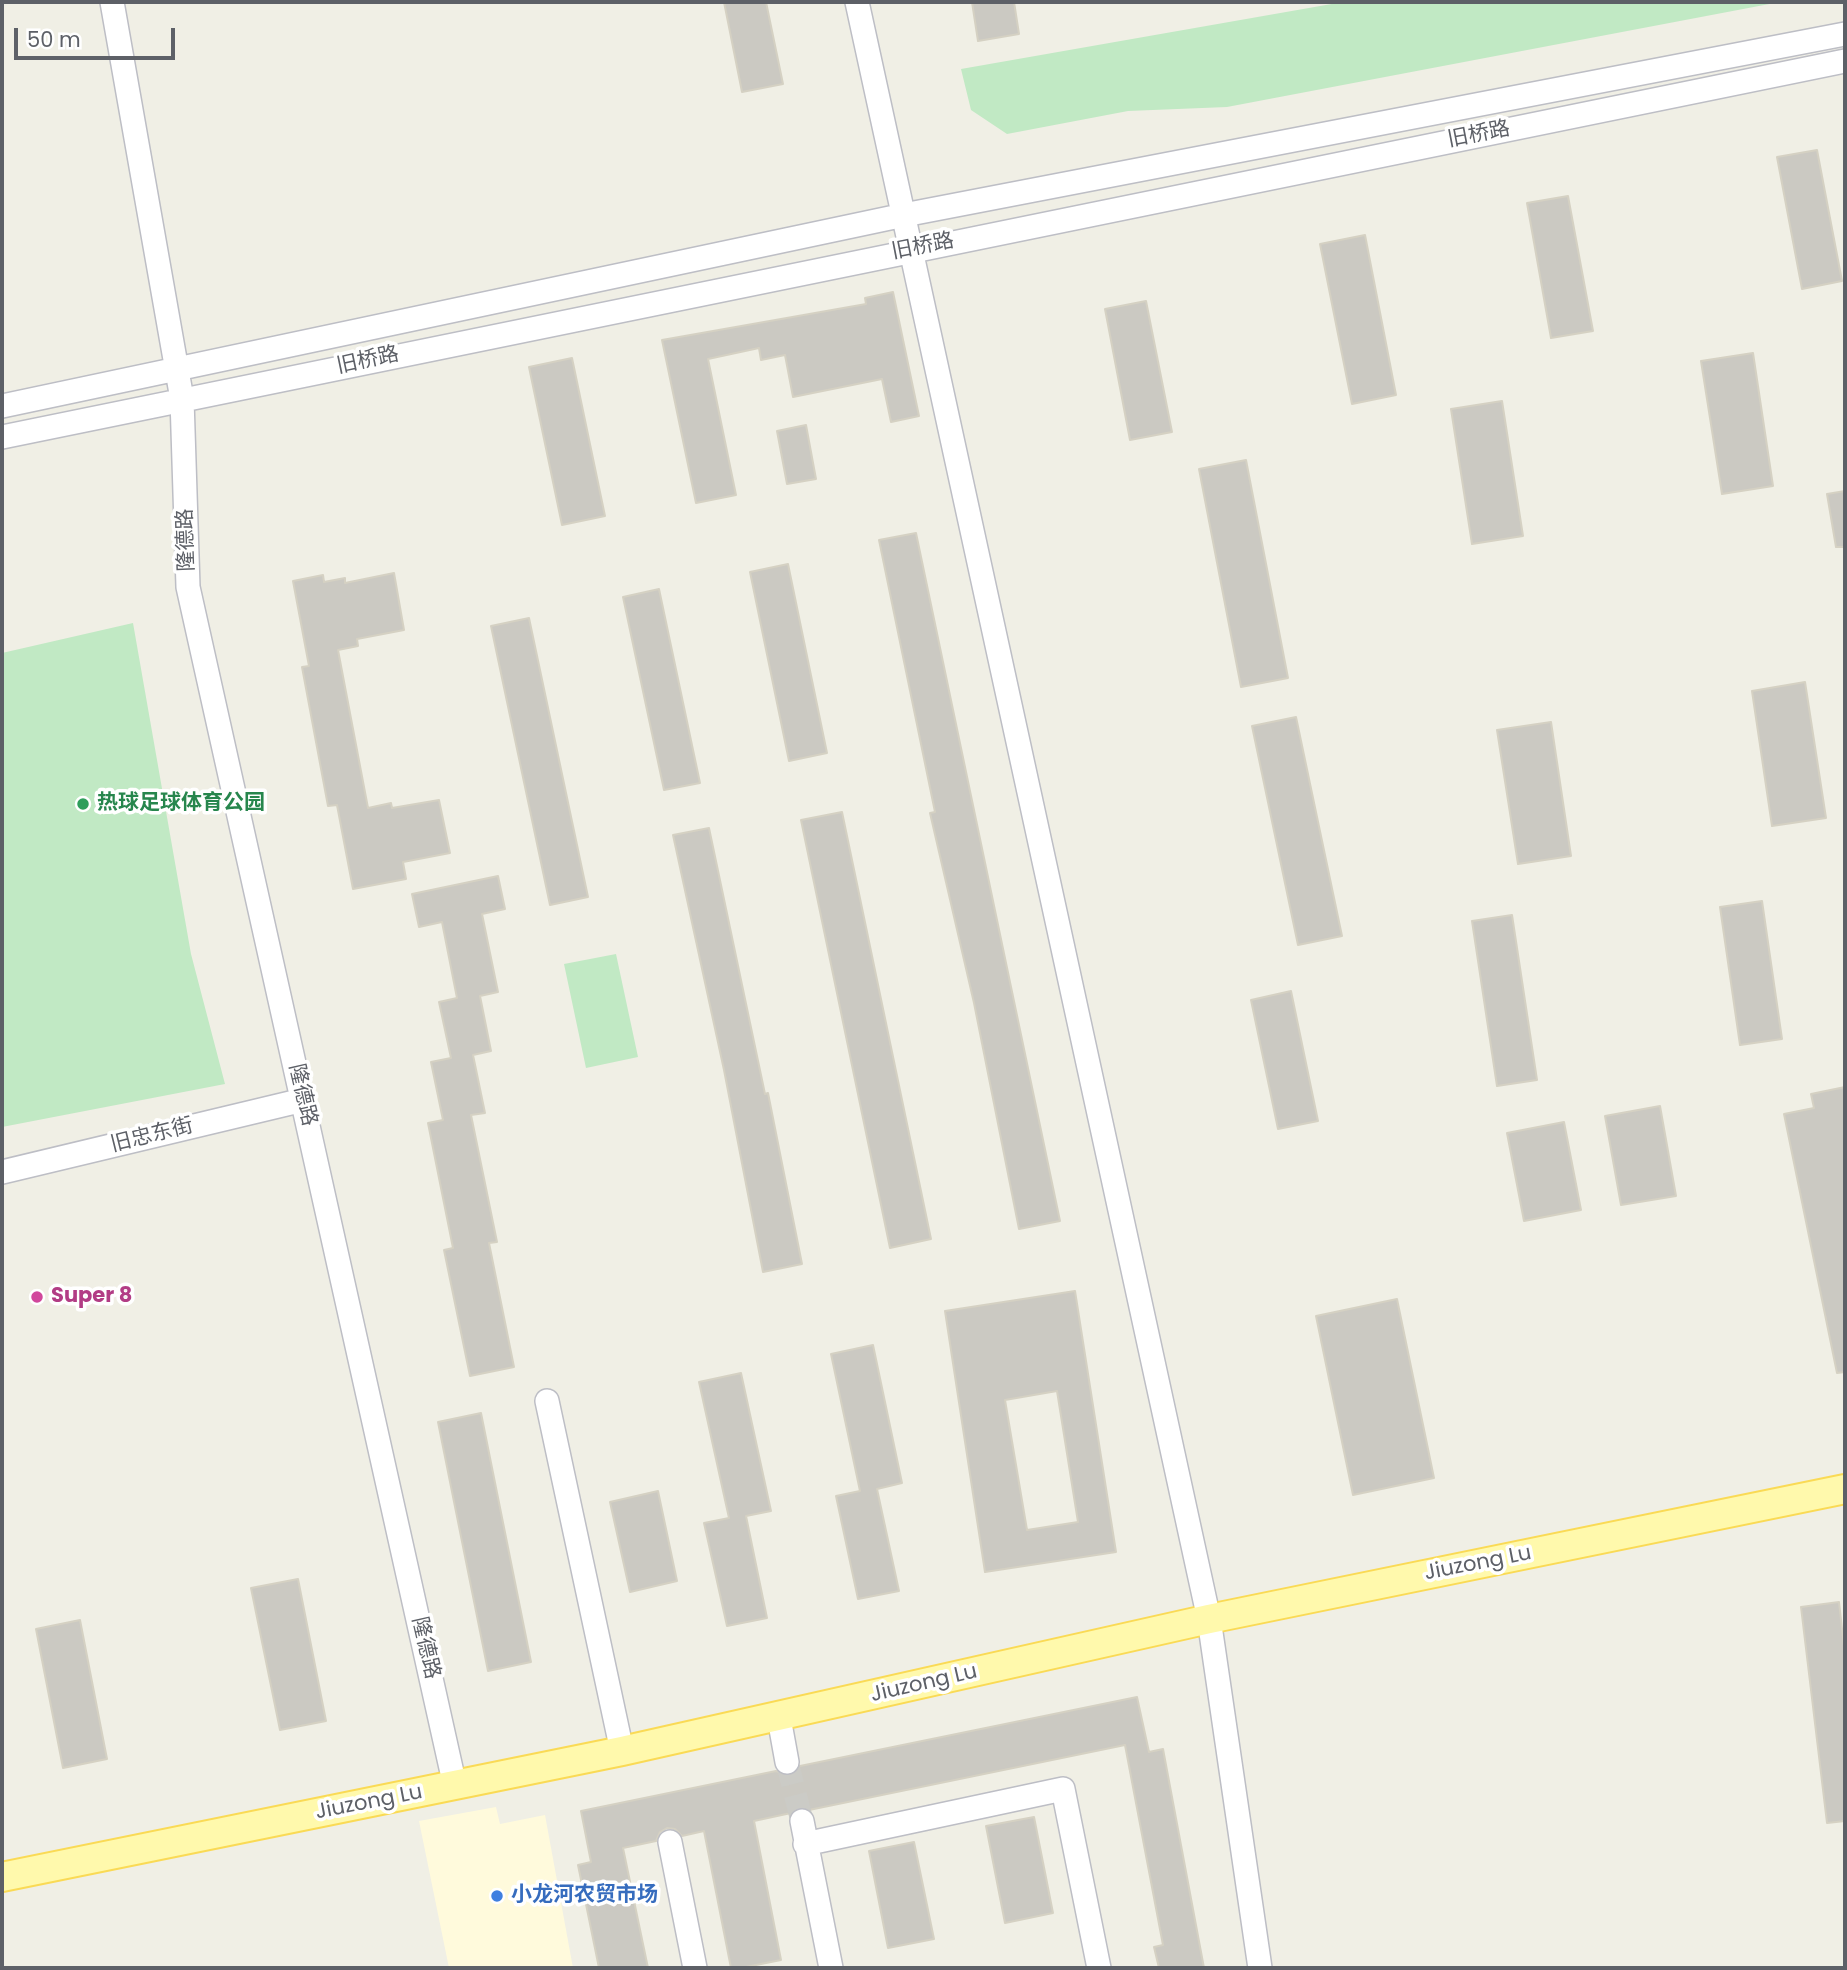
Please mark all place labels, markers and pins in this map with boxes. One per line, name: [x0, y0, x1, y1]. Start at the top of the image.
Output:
place label: 热球足球体育公园: [97, 791, 265, 817]
marker: 热球足球体育公园: [75, 796, 91, 812]
place label: Super 8: [51, 1284, 132, 1310]
marker: Super 8: [29, 1289, 45, 1305]
place label: 小龙河农贸市场: [511, 1883, 658, 1909]
marker: 小龙河农贸市场: [489, 1888, 505, 1904]

